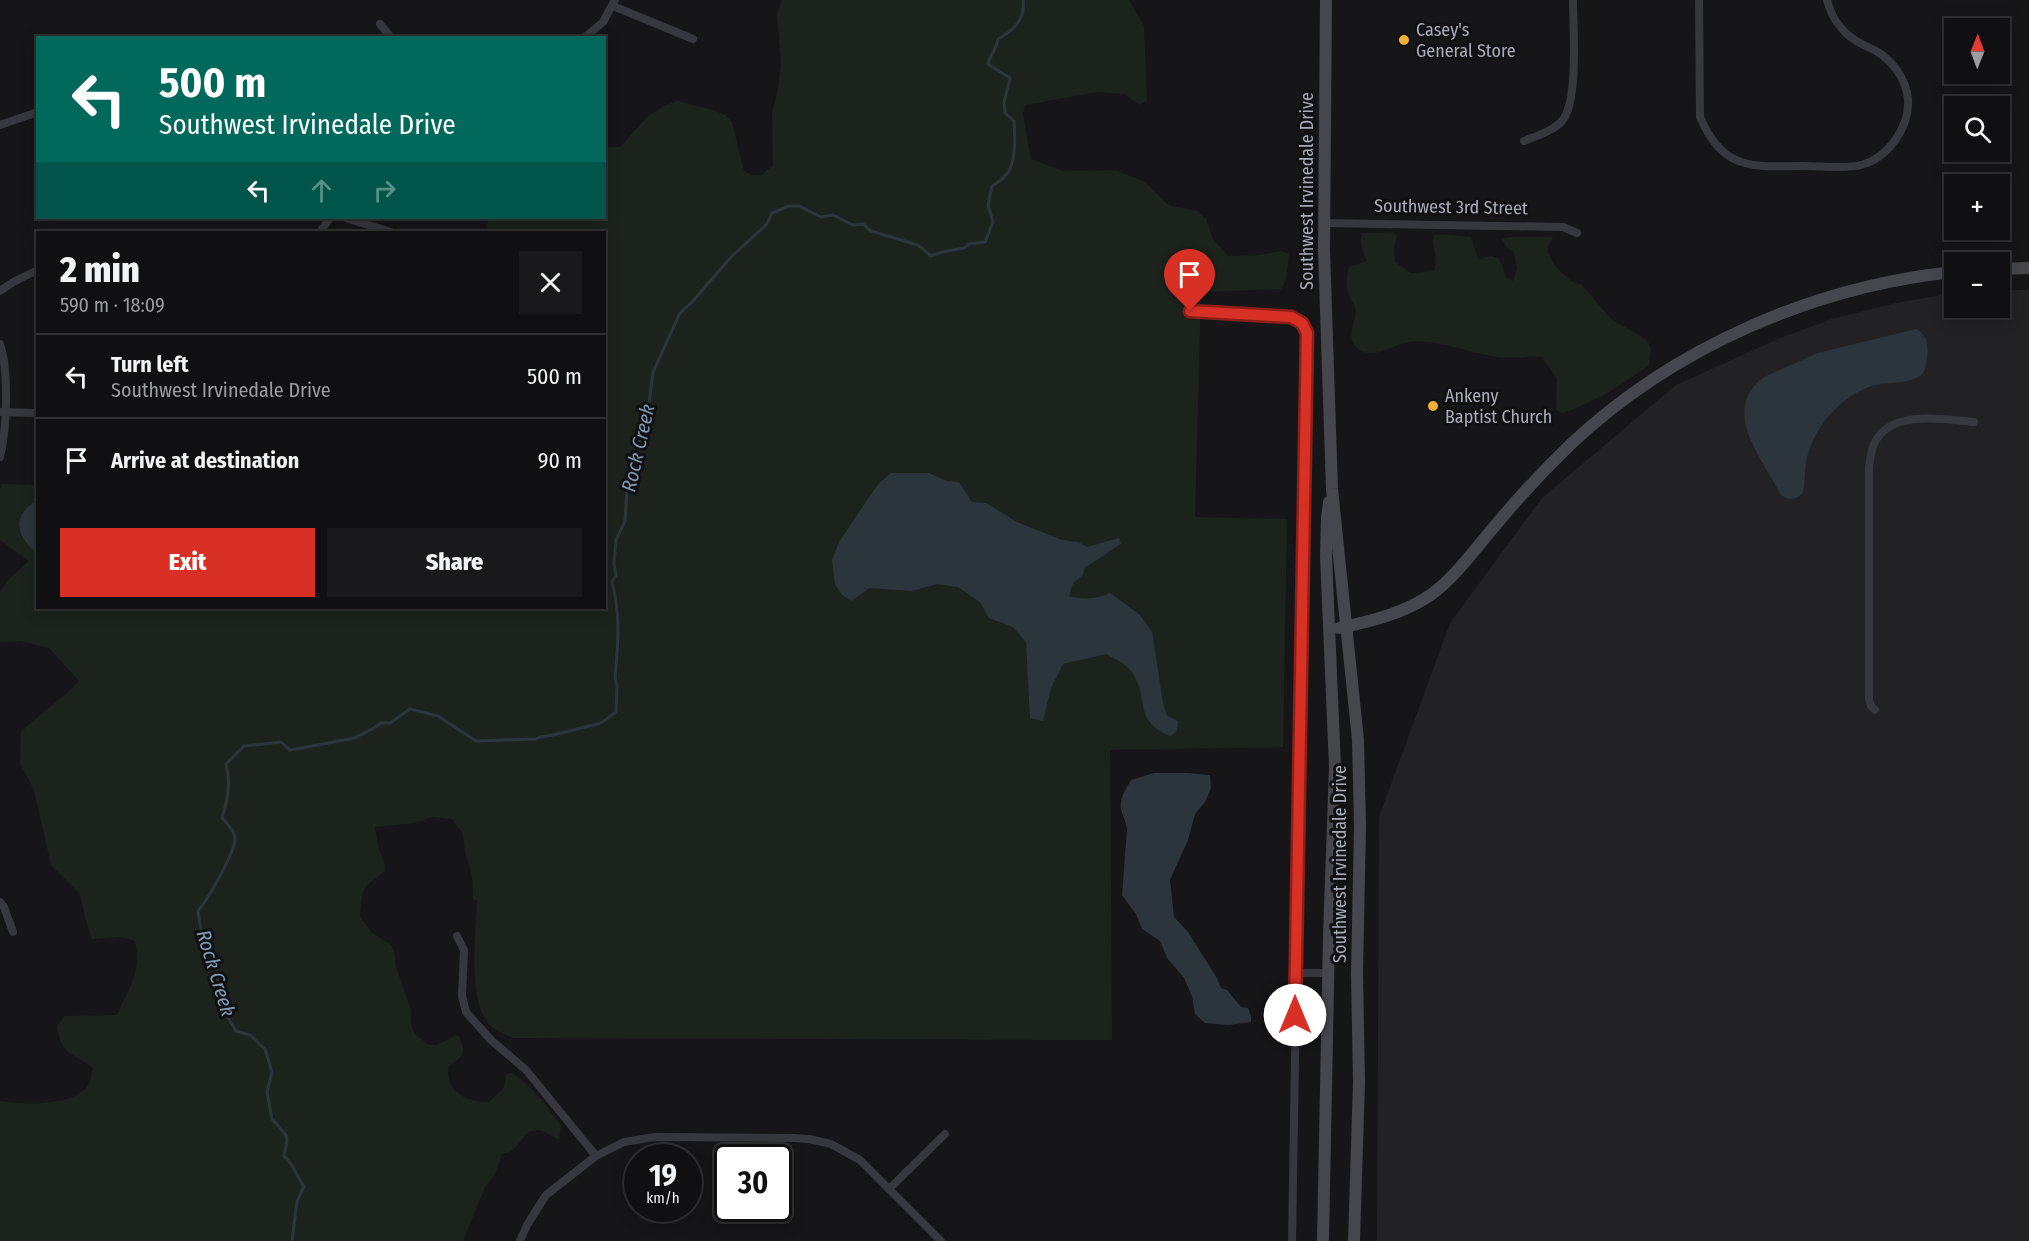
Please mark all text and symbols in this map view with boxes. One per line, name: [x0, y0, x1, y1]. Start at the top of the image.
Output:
north arrow: [1944, 18, 2010, 84]
map controls: [1944, 18, 2010, 318]
place label: Casey's General Store: [1416, 19, 1516, 62]
marker: Casey's General Store: [1397, 33, 1411, 47]
text: 500 m: [159, 58, 266, 108]
icon: left: [60, 60, 138, 138]
street label: Southwest Irvinedale Drive: [1296, 92, 1318, 290]
button: search: [1944, 96, 2010, 162]
text: Southwest Irvinedale Drive: [159, 109, 456, 141]
icon: left: [242, 174, 275, 207]
icon: ahead: [305, 174, 338, 207]
icon: right: [368, 174, 401, 207]
button: +: [1944, 174, 2010, 240]
street label: Southwest 3rd Street: [1374, 195, 1528, 219]
text: 2 min: [60, 248, 140, 292]
pin: [1164, 249, 1215, 311]
button: close: [519, 251, 582, 314]
button: −: [1944, 252, 2010, 318]
icon: arrive: [1173, 258, 1206, 291]
text: 590 m · 18:09: [60, 293, 165, 317]
text: Turn left: [111, 351, 189, 378]
icon: left: [60, 360, 93, 393]
text: 500 m: [527, 363, 582, 390]
text: Southwest Irvinedale Drive: [111, 378, 331, 402]
place label: Ankeny Baptist Church: [1445, 385, 1552, 428]
marker: Ankeny Baptist Church: [1426, 399, 1440, 413]
water label: Rock Creek: [616, 402, 660, 494]
icon: arrive: [60, 444, 93, 477]
text: Arrive at destination: [111, 447, 299, 474]
text: 90 m: [538, 447, 582, 474]
button: Exit: [60, 528, 315, 597]
button: Share: [327, 528, 582, 597]
street label: Southwest Irvinedale Drive: [1329, 765, 1351, 963]
water label: Rock Creek: [192, 927, 241, 1019]
position arrow: [1263, 983, 1327, 1047]
speed limit sign: 30: [714, 1144, 792, 1222]
text: 19: [649, 1158, 677, 1194]
text: km/h: [646, 1189, 680, 1207]

